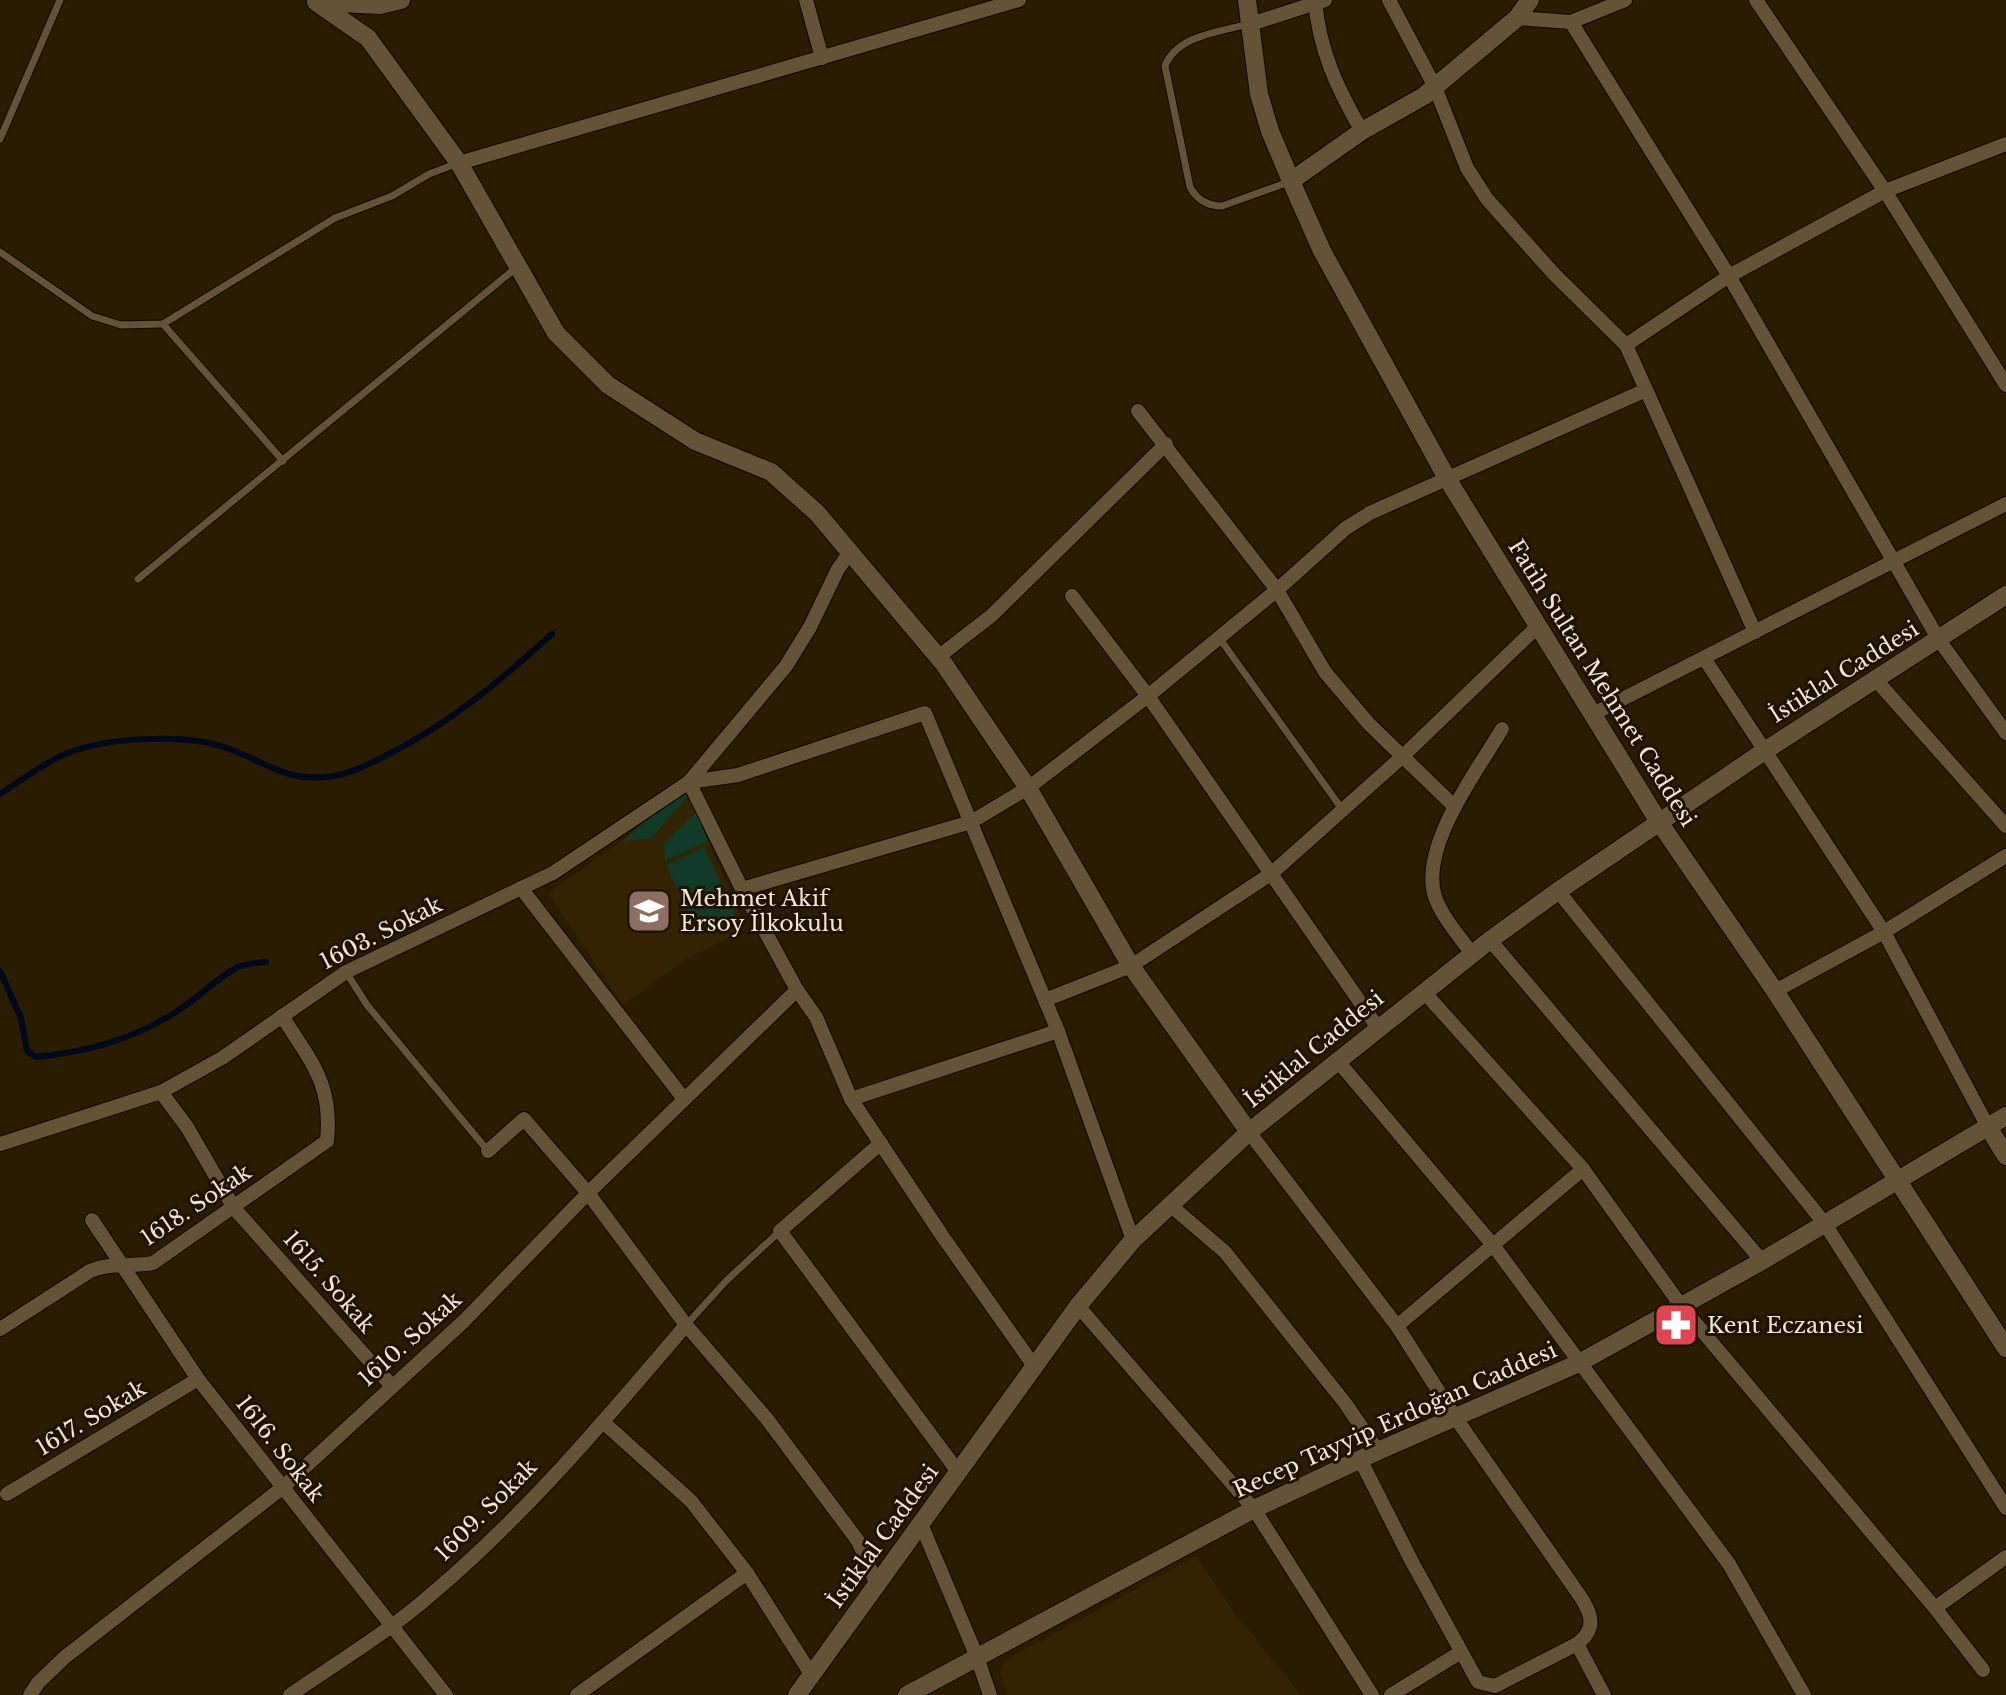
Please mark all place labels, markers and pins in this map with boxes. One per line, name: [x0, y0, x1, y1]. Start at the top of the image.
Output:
place label: Mehmet Akif Ersoy İlkokulu: [680, 885, 844, 937]
school or university icon: Mehmet Akif Ersoy İlkokulu: [625, 887, 673, 935]
pharmacy icon: Kent Eczanesi: [1652, 1301, 1700, 1349]
place label: Kent Eczanesi: [1707, 1312, 1864, 1339]

